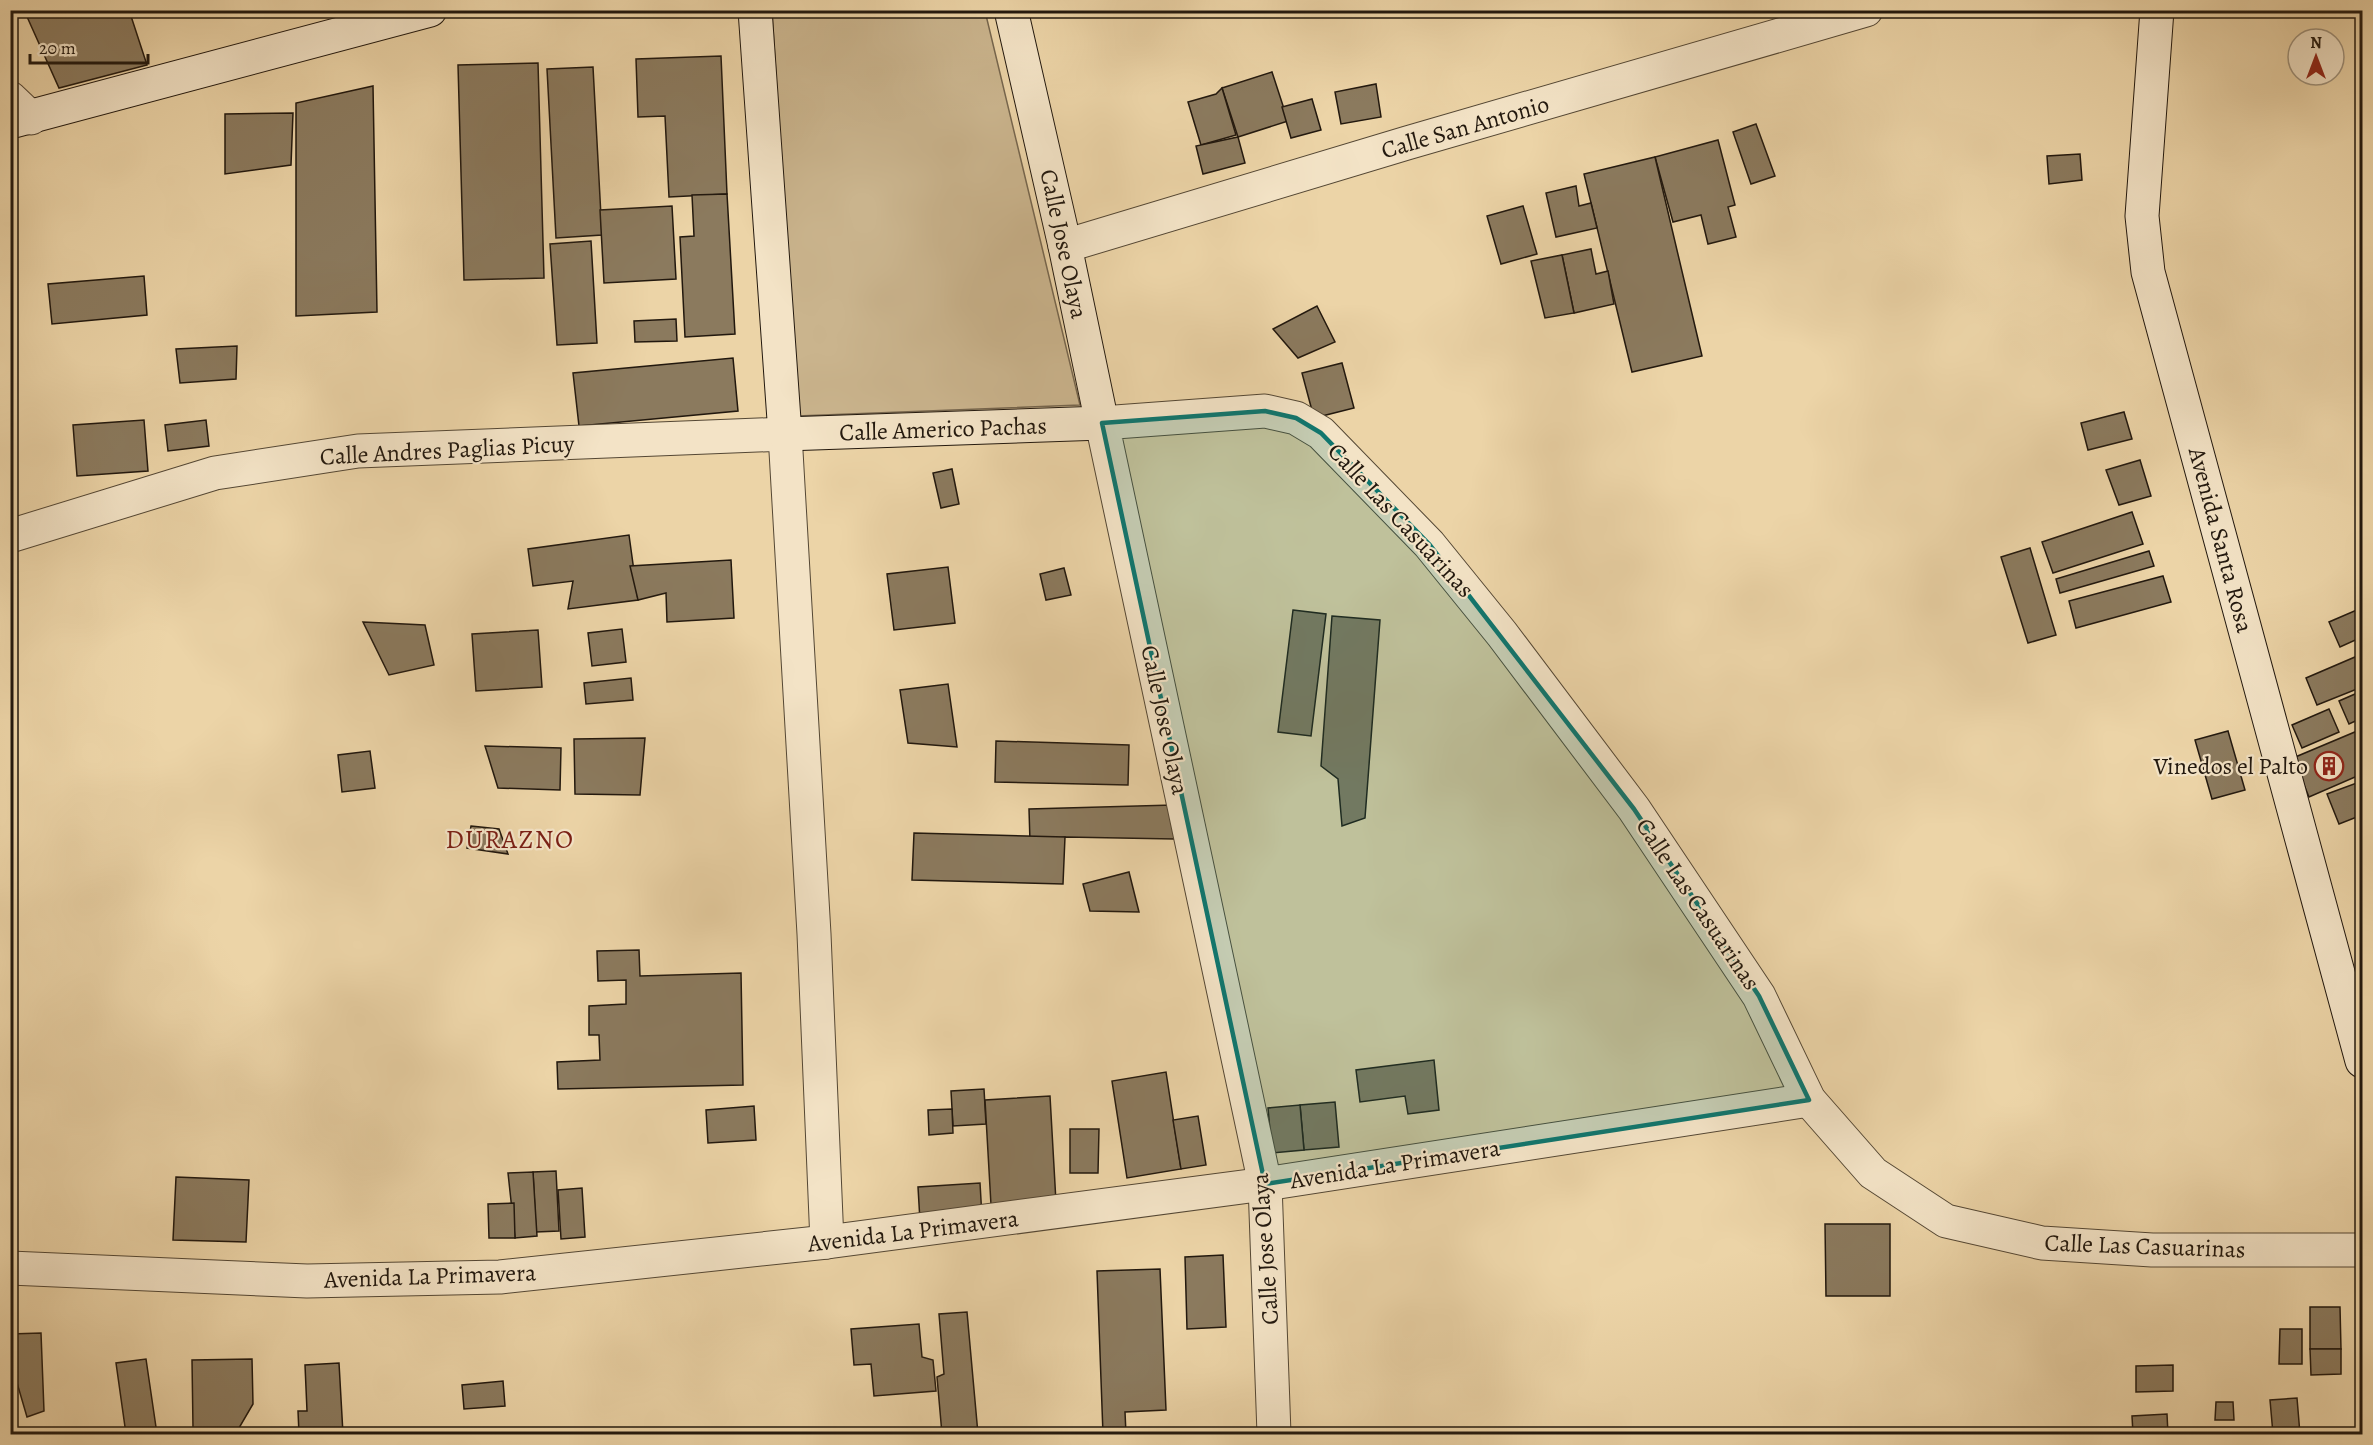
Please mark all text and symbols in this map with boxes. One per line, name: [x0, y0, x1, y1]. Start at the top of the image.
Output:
scale bar: [30, 27, 148, 65]
north arrow: [2286, 27, 2346, 87]
text: N: [2310, 32, 2322, 54]
text: 20 m: [39, 36, 76, 60]
street label: Calle San Antonio: [1377, 88, 1553, 166]
street label: Calle Jose Olaya: [1033, 166, 1096, 323]
street label: Calle Americo Pachas: [839, 409, 1047, 449]
street label: Calle Andres Paglias Picuy: [319, 427, 575, 473]
street label: Calle Las Casuarinas: [1321, 436, 1481, 604]
street label: Avenida Santa Rosa: [2181, 443, 2261, 637]
street label: Calle Jose Olaya: [1134, 642, 1197, 799]
place label: Vinedos el Palto: [2152, 750, 2308, 782]
building icon: Vinedos el Palto: [2313, 750, 2345, 782]
street label: Calle Las Casuarinas: [1628, 812, 1768, 996]
district label: DURAZNO: [445, 822, 575, 857]
street label: Avenida La Primavera: [1287, 1131, 1503, 1197]
street label: Calle Jose Olaya: [1244, 1171, 1286, 1326]
street label: Avenida La Primavera: [805, 1202, 1021, 1260]
street label: Calle Las Casuarinas: [2044, 1226, 2246, 1266]
street label: Avenida La Primavera: [322, 1256, 537, 1296]

